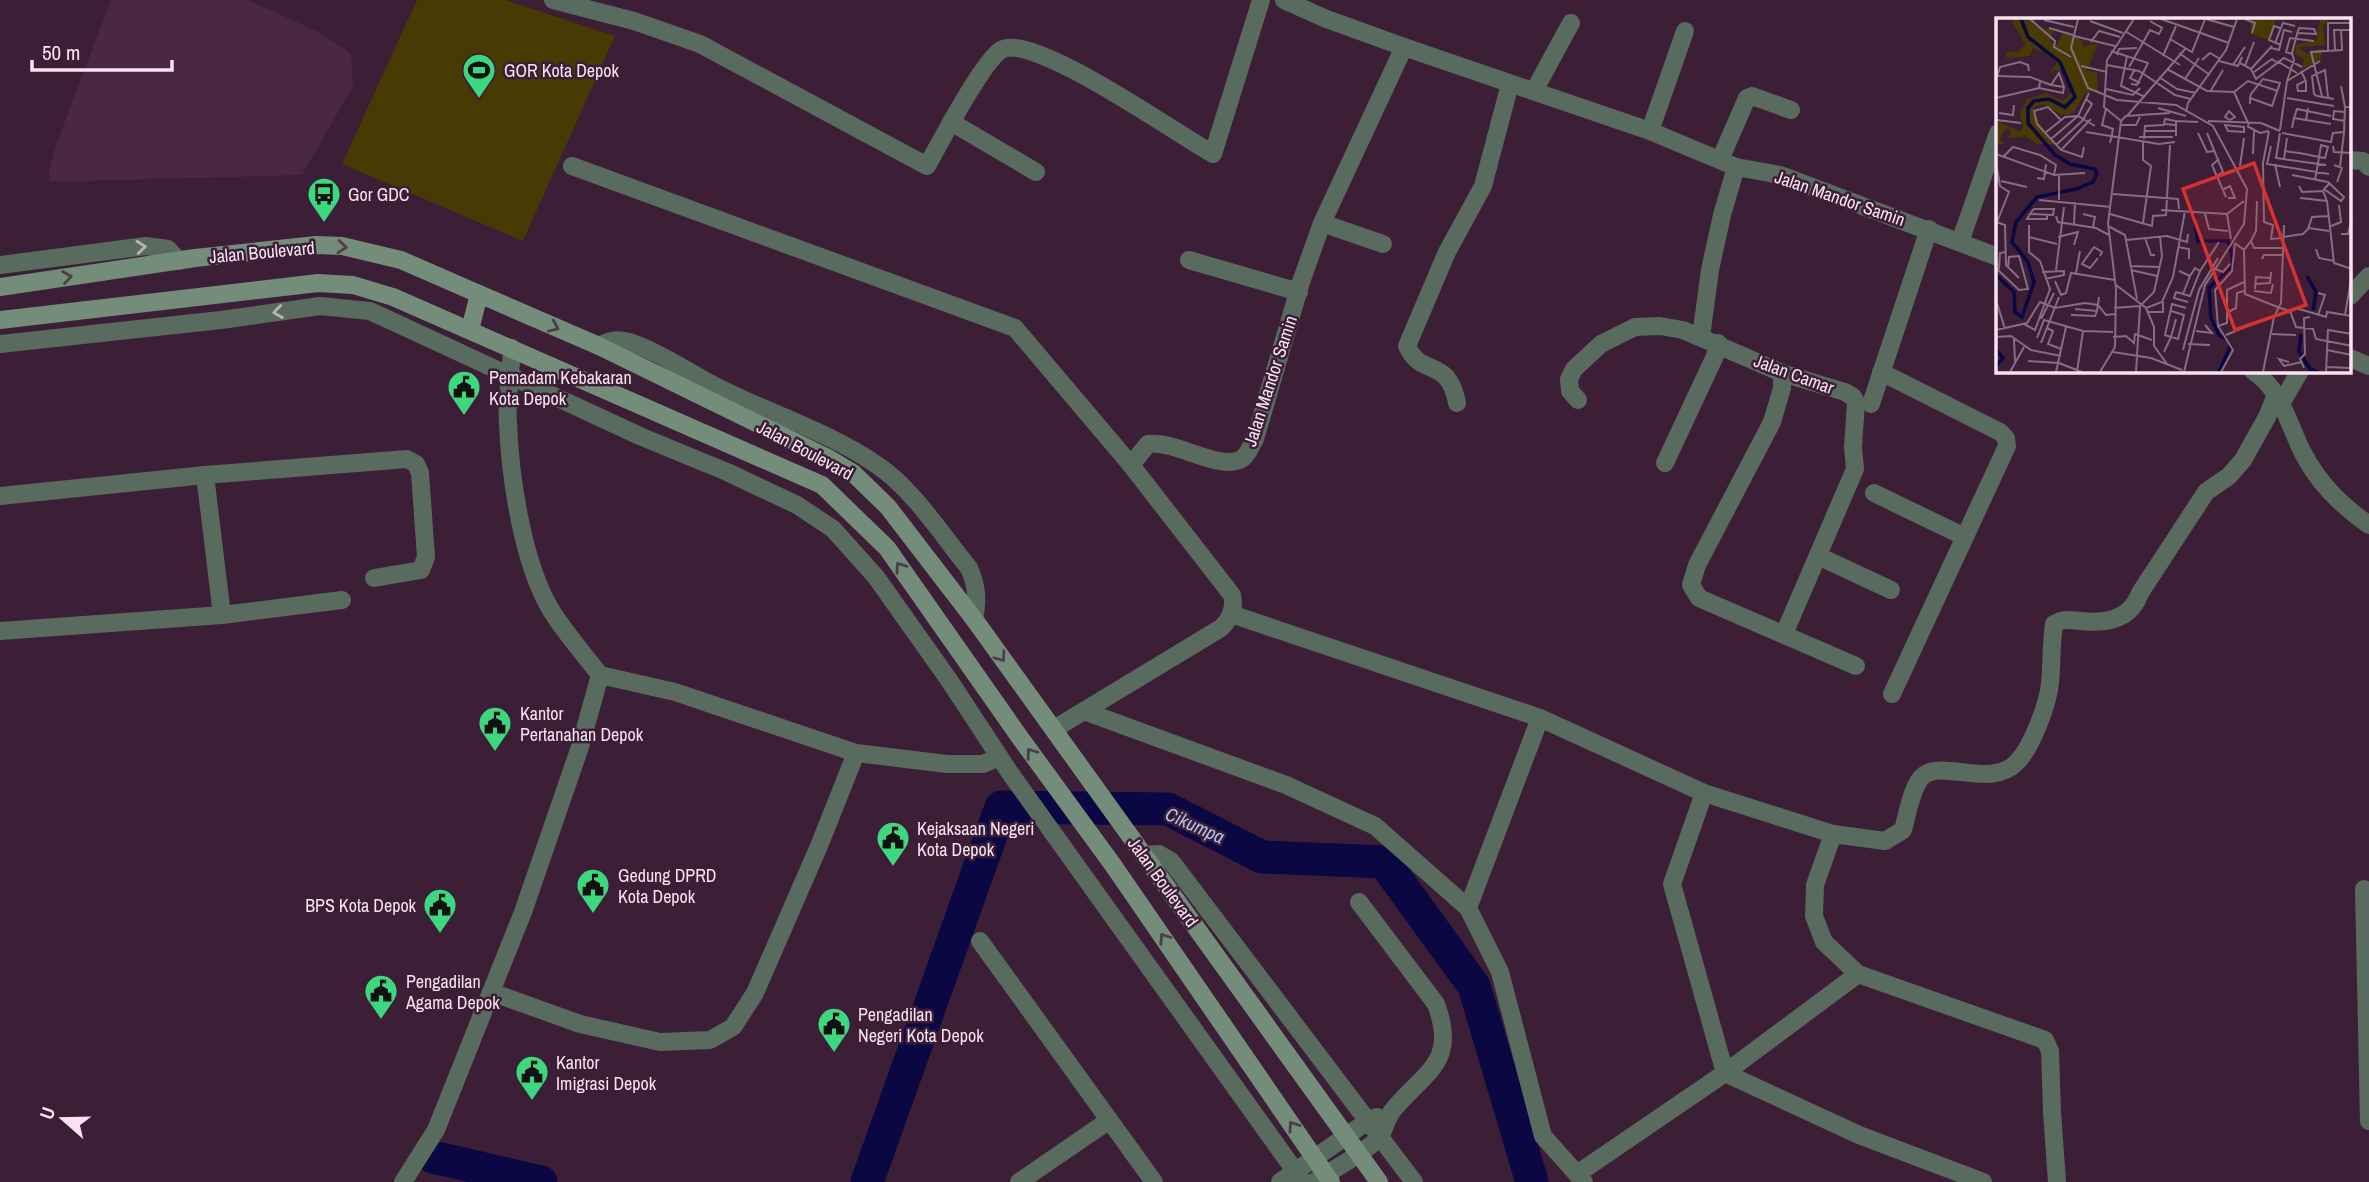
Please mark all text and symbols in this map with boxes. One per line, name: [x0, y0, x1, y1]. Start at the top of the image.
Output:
inset map: [1996, 18, 2352, 373]
scale bar: [32, 28, 172, 72]
text: 50 m: [42, 38, 80, 67]
sports icon: GOR Kota Depok: [460, 51, 498, 100]
place label: GOR Kota Depok: [504, 58, 619, 83]
street label: Jalan Mandor Samin: [1772, 164, 1908, 232]
bus stop icon: Gor GDC: [305, 175, 343, 224]
place label: Gor GDC: [348, 182, 410, 207]
street label: Jalan Boulevard: [208, 235, 316, 269]
one-way arrow: [135, 240, 146, 255]
one-way arrow: [336, 240, 347, 255]
one-way arrow: [62, 270, 73, 285]
one-way arrow: [272, 304, 284, 319]
street label: Jalan Mandor Samin: [1237, 312, 1303, 450]
one-way arrow: [547, 318, 559, 332]
street label: Jalan Camar: [1750, 348, 1838, 400]
place label: Pemadam Kebakaran Kota Depok: [489, 365, 632, 411]
public building icon: Pemadam Kebakaran Kota Depok: [445, 368, 483, 417]
street label: Jalan Boulevard: [752, 414, 858, 486]
one-way arrow: [896, 562, 908, 575]
one-way arrow: [993, 649, 1006, 662]
place label: Kantor Pertanahan Depok: [520, 701, 644, 747]
public building icon: Kantor Pertanahan Depok: [476, 704, 514, 753]
one-way arrow: [1027, 748, 1040, 761]
water label: Cikumpa: [1161, 800, 1229, 850]
place label: Kejaksaan Negeri Kota Depok: [917, 816, 1034, 862]
public building icon: Kejaksaan Negeri Kota Depok: [874, 819, 912, 868]
street label: Jalan Boulevard: [1122, 832, 1204, 932]
place label: Gedung DPRD Kota Depok: [618, 863, 716, 909]
public building icon: Gedung DPRD Kota Depok: [574, 866, 612, 915]
public building icon: BPS Kota Depok: [421, 886, 459, 935]
place label: BPS Kota Depok: [305, 893, 417, 918]
one-way arrow: [1160, 933, 1172, 946]
place label: Pengadilan Agama Depok: [405, 969, 500, 1015]
public building icon: Pengadilan Agama Depok: [362, 972, 400, 1021]
place label: Pengadilan Negeri Kota Depok: [858, 1002, 984, 1048]
public building icon: Pengadilan Negeri Kota Depok: [815, 1005, 853, 1054]
place label: Kantor Imigrasi Depok: [556, 1050, 657, 1096]
public building icon: Kantor Imigrasi Depok: [513, 1053, 551, 1102]
north arrow: [28, 1084, 98, 1154]
text: U: [33, 1103, 61, 1123]
one-way arrow: [1289, 1121, 1301, 1134]

